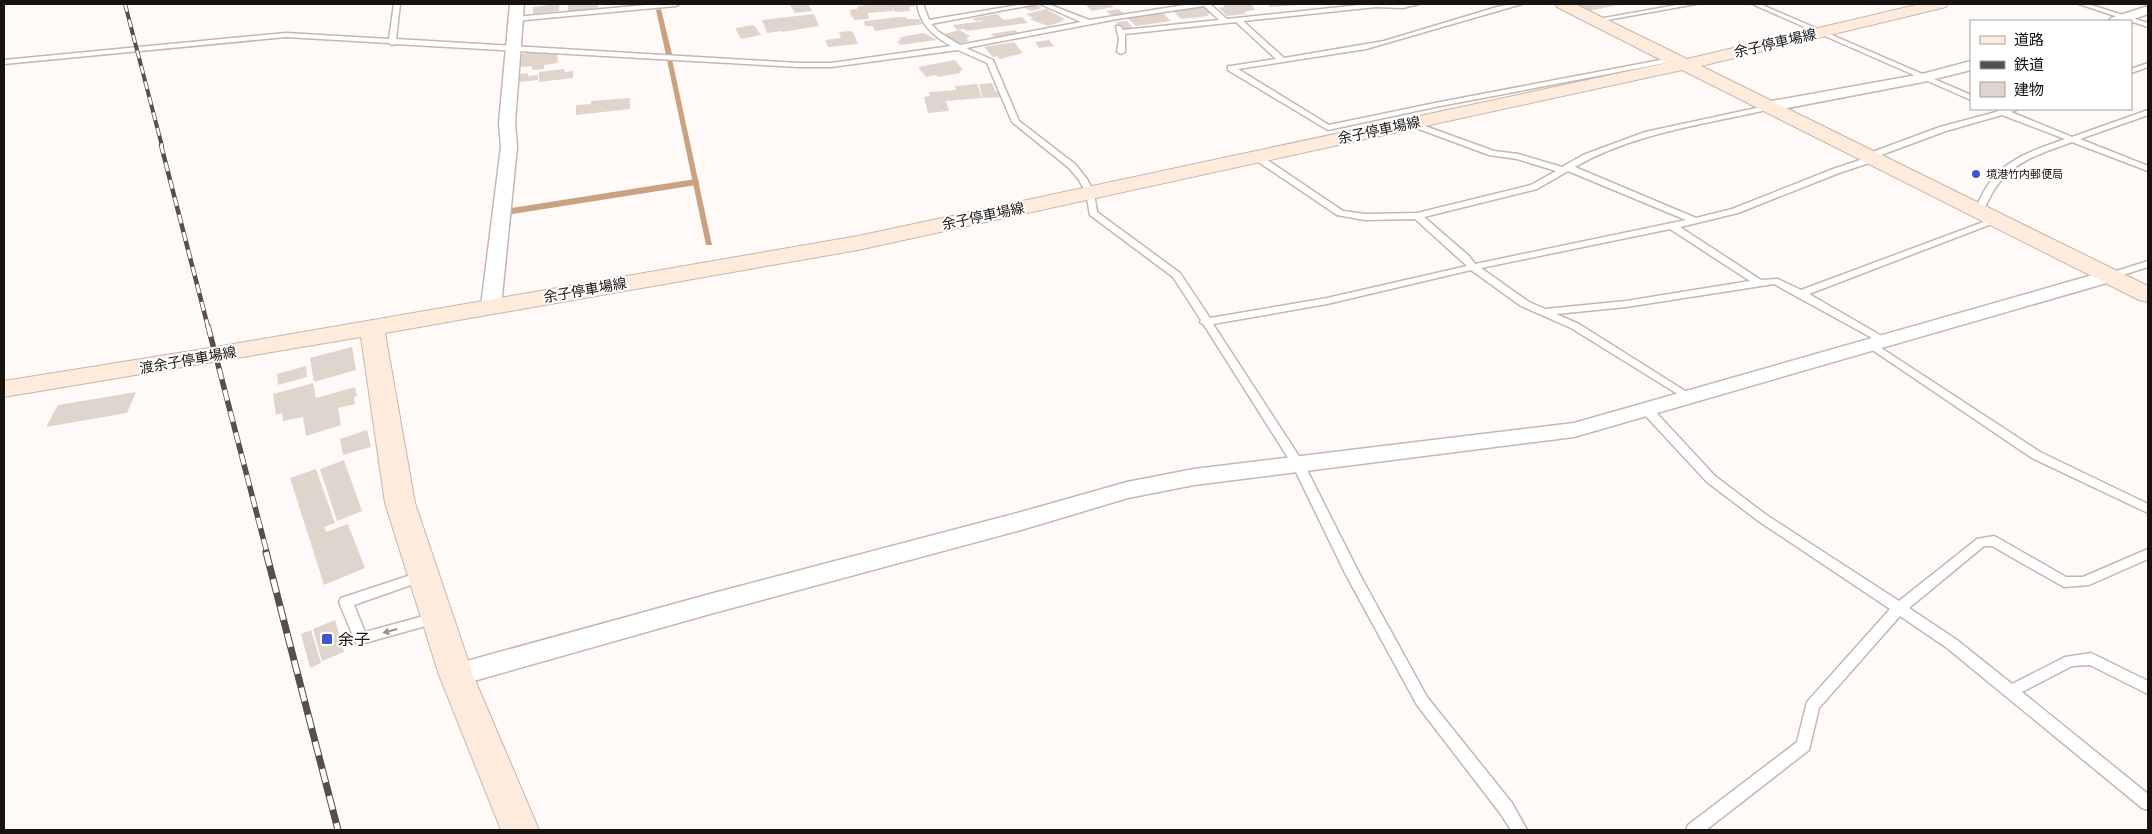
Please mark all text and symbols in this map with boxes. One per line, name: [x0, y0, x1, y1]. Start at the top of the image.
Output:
legend: [1970, 20, 2132, 110]
street label: 余子停車場線: [1732, 25, 1818, 61]
text: 道路: [2014, 30, 2044, 49]
text: 鉄道: [2014, 55, 2044, 74]
text: 建物: [2014, 80, 2044, 99]
street label: 余子停車場線: [1336, 112, 1422, 148]
place label: 境港竹内郵便局: [1986, 167, 2063, 181]
marker: 境港竹内郵便局: [1970, 168, 1982, 180]
street label: 余子停車場線: [940, 198, 1026, 234]
street label: 余子停車場線: [542, 274, 628, 306]
street label: 渡余子停車場線: [138, 343, 238, 377]
one-way arrow: [382, 627, 397, 635]
place label: 余子: [338, 629, 370, 649]
marker: 余子: [320, 632, 334, 646]

